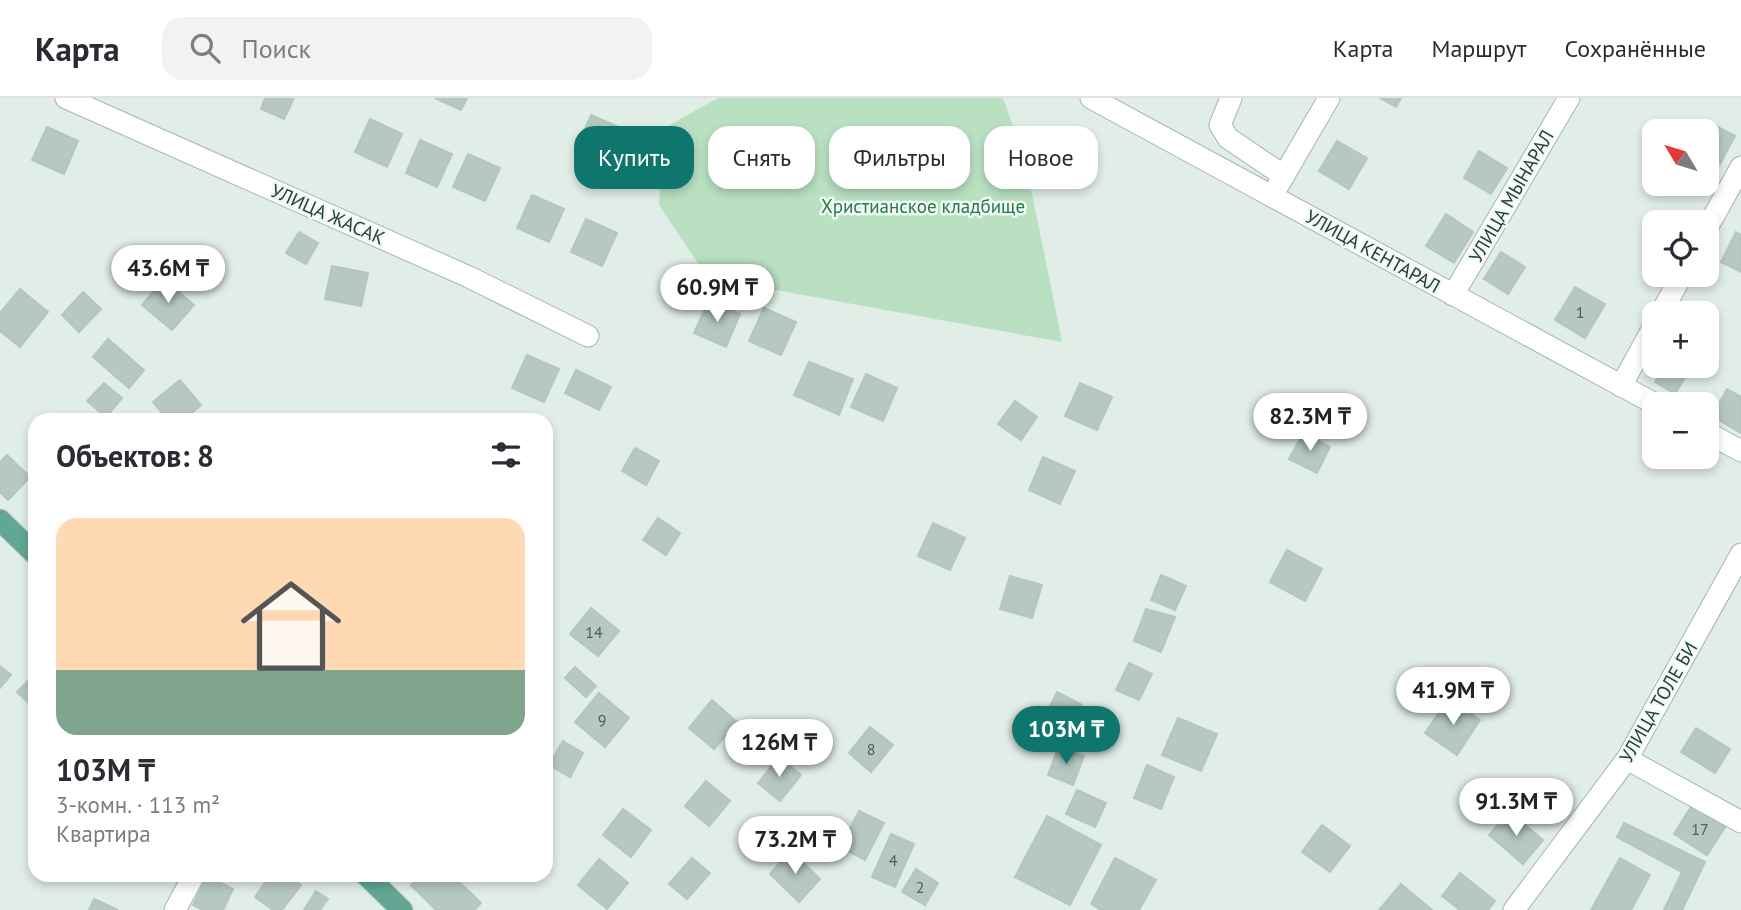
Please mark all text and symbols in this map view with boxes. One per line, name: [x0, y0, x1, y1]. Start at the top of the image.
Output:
search box: [162, 17, 652, 80]
text: Карта: [35, 27, 120, 70]
icon: search: [186, 29, 224, 67]
text: Поиск: [242, 32, 311, 65]
text: Карта: [1333, 33, 1393, 64]
text: Маршрут: [1431, 33, 1526, 64]
text: Сохранённые: [1564, 33, 1706, 64]
north arrow: [1642, 119, 1718, 196]
map controls: [1642, 119, 1719, 469]
street label: УЛИЦА МЫНАРАЛ: [1463, 125, 1559, 267]
chip: Купить: [574, 126, 694, 189]
chip: Снять: [708, 126, 815, 189]
chip: Фильтры: [829, 126, 970, 189]
chip: Новое: [984, 126, 1098, 189]
street label: УЛИЦА ЖАСАК: [267, 178, 389, 250]
park label: Христианское кладбище: [821, 194, 1025, 218]
street label: УЛИЦА КЕНТАРАЛ: [1301, 204, 1445, 298]
button: locate: [1642, 210, 1719, 287]
pin: 43.6M ₸: [103, 246, 233, 305]
text: 43.6M ₸: [127, 253, 209, 282]
pin: 60.9M ₸: [652, 264, 782, 324]
text: 60.9M ₸: [676, 272, 758, 301]
button: +: [1642, 301, 1719, 378]
house number: 1: [1576, 302, 1584, 322]
button: −: [1642, 392, 1719, 469]
pin: 82.3M ₸: [1245, 394, 1375, 453]
text: 82.3M ₸: [1269, 401, 1351, 430]
text: Объектов: 8: [56, 436, 214, 475]
icon: filters: [487, 436, 525, 474]
icon: home: [228, 563, 354, 689]
house number: 14: [585, 622, 603, 642]
street label: УЛИЦА ТОЛЕ БИ: [1614, 637, 1702, 767]
pin: 41.9M ₸: [1388, 668, 1518, 727]
text: 41.9M ₸: [1412, 675, 1494, 704]
pin: 103M ₸: [1009, 706, 1123, 766]
house number: 9: [598, 710, 606, 730]
text: 103M ₸: [1028, 714, 1104, 743]
pin: 126M ₸: [722, 720, 836, 779]
text: 126M ₸: [741, 727, 817, 756]
house number: 8: [867, 739, 875, 759]
text: 103M ₸: [56, 750, 155, 789]
pin: 91.3M ₸: [1451, 778, 1581, 838]
text: 91.3M ₸: [1475, 786, 1557, 815]
text: 3-комн. · 113 m²: [56, 790, 220, 819]
pin: 73.2M ₸: [730, 816, 860, 876]
text: Квартира: [56, 819, 151, 848]
house number: 17: [1691, 819, 1709, 839]
text: 73.2M ₸: [754, 824, 836, 853]
house number: 4: [889, 850, 898, 870]
house number: 2: [916, 877, 924, 897]

